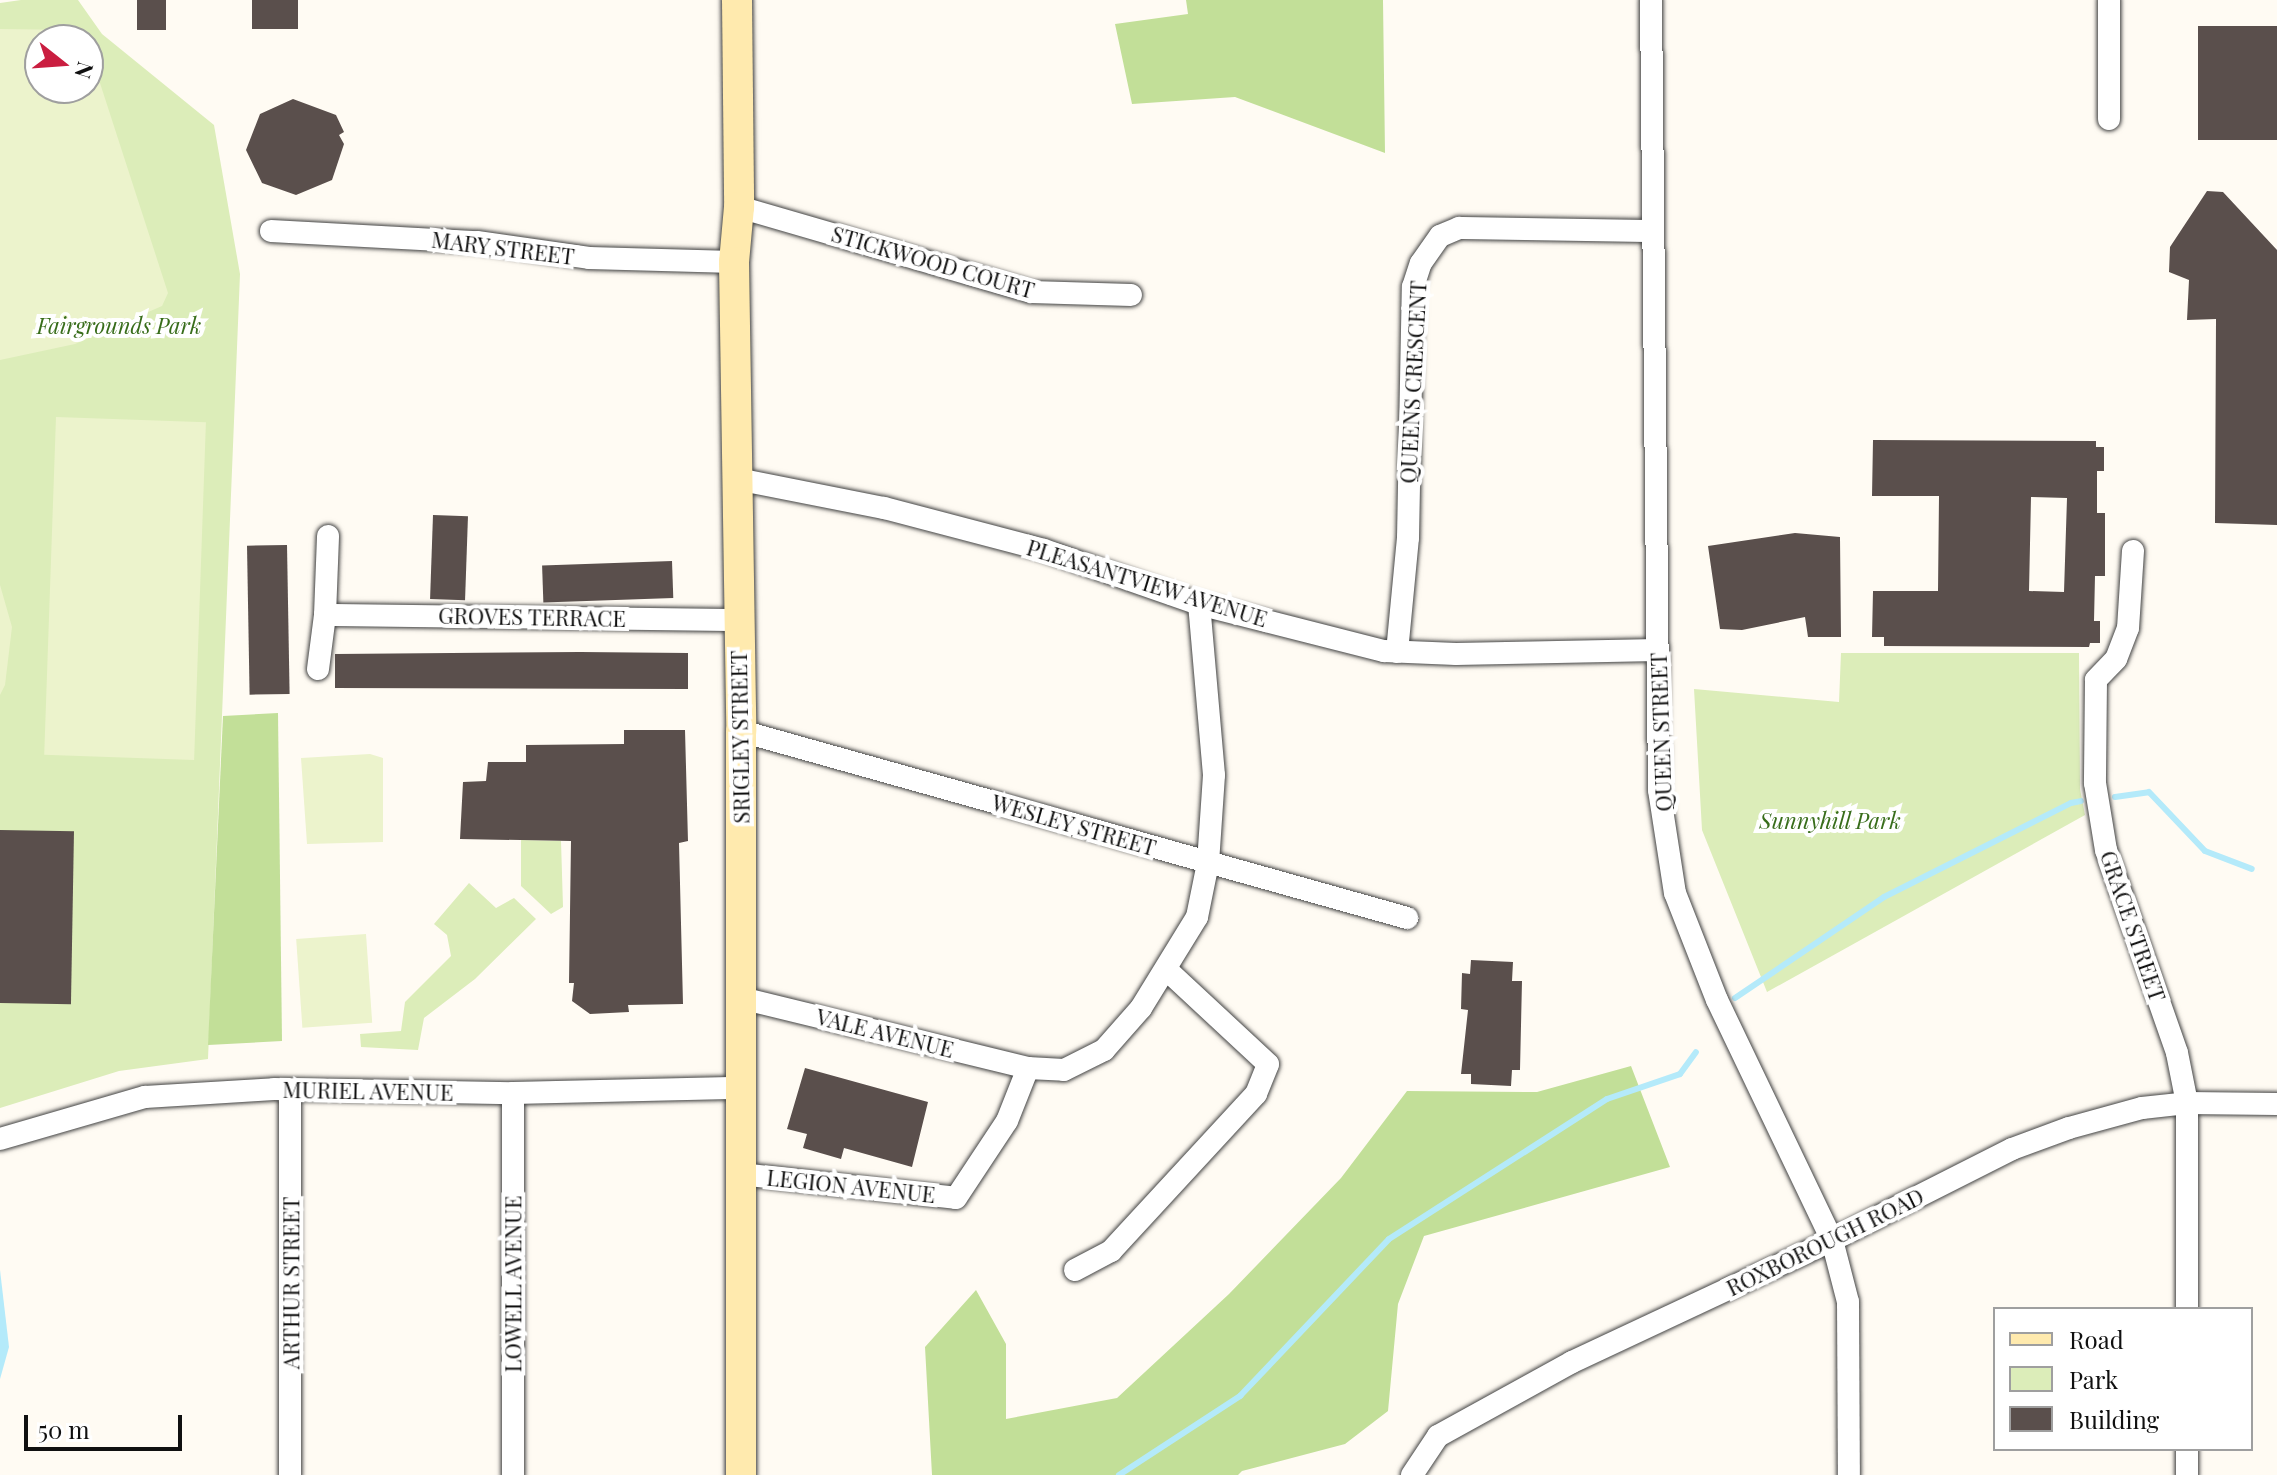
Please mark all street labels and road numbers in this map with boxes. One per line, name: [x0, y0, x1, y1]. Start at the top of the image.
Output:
street label: STICKWOOD COURT: [829, 220, 1037, 304]
street label: MARY STREET: [430, 226, 576, 270]
street label: QUEENS CRESCENT: [1394, 280, 1432, 484]
street label: PLEASANTVIEW AVENUE: [1023, 534, 1271, 632]
street label: GROVES TERRACE: [438, 602, 626, 632]
street label: SRIGLEY STREET: [725, 650, 755, 824]
street label: QUEEN STREET: [1645, 652, 1677, 812]
street label: WESLEY STREET: [989, 789, 1159, 861]
street label: GRACE STREET: [2095, 847, 2171, 1005]
street label: VALE AVENUE: [813, 1003, 957, 1063]
street label: MURIEL AVENUE: [282, 1076, 454, 1106]
street label: LEGION AVENUE: [765, 1164, 937, 1208]
street label: ROXBOROUGH ROAD: [1722, 1183, 1928, 1301]
street label: LOWELL AVENUE: [500, 1195, 526, 1373]
street label: ARTHUR STREET: [278, 1197, 304, 1369]

